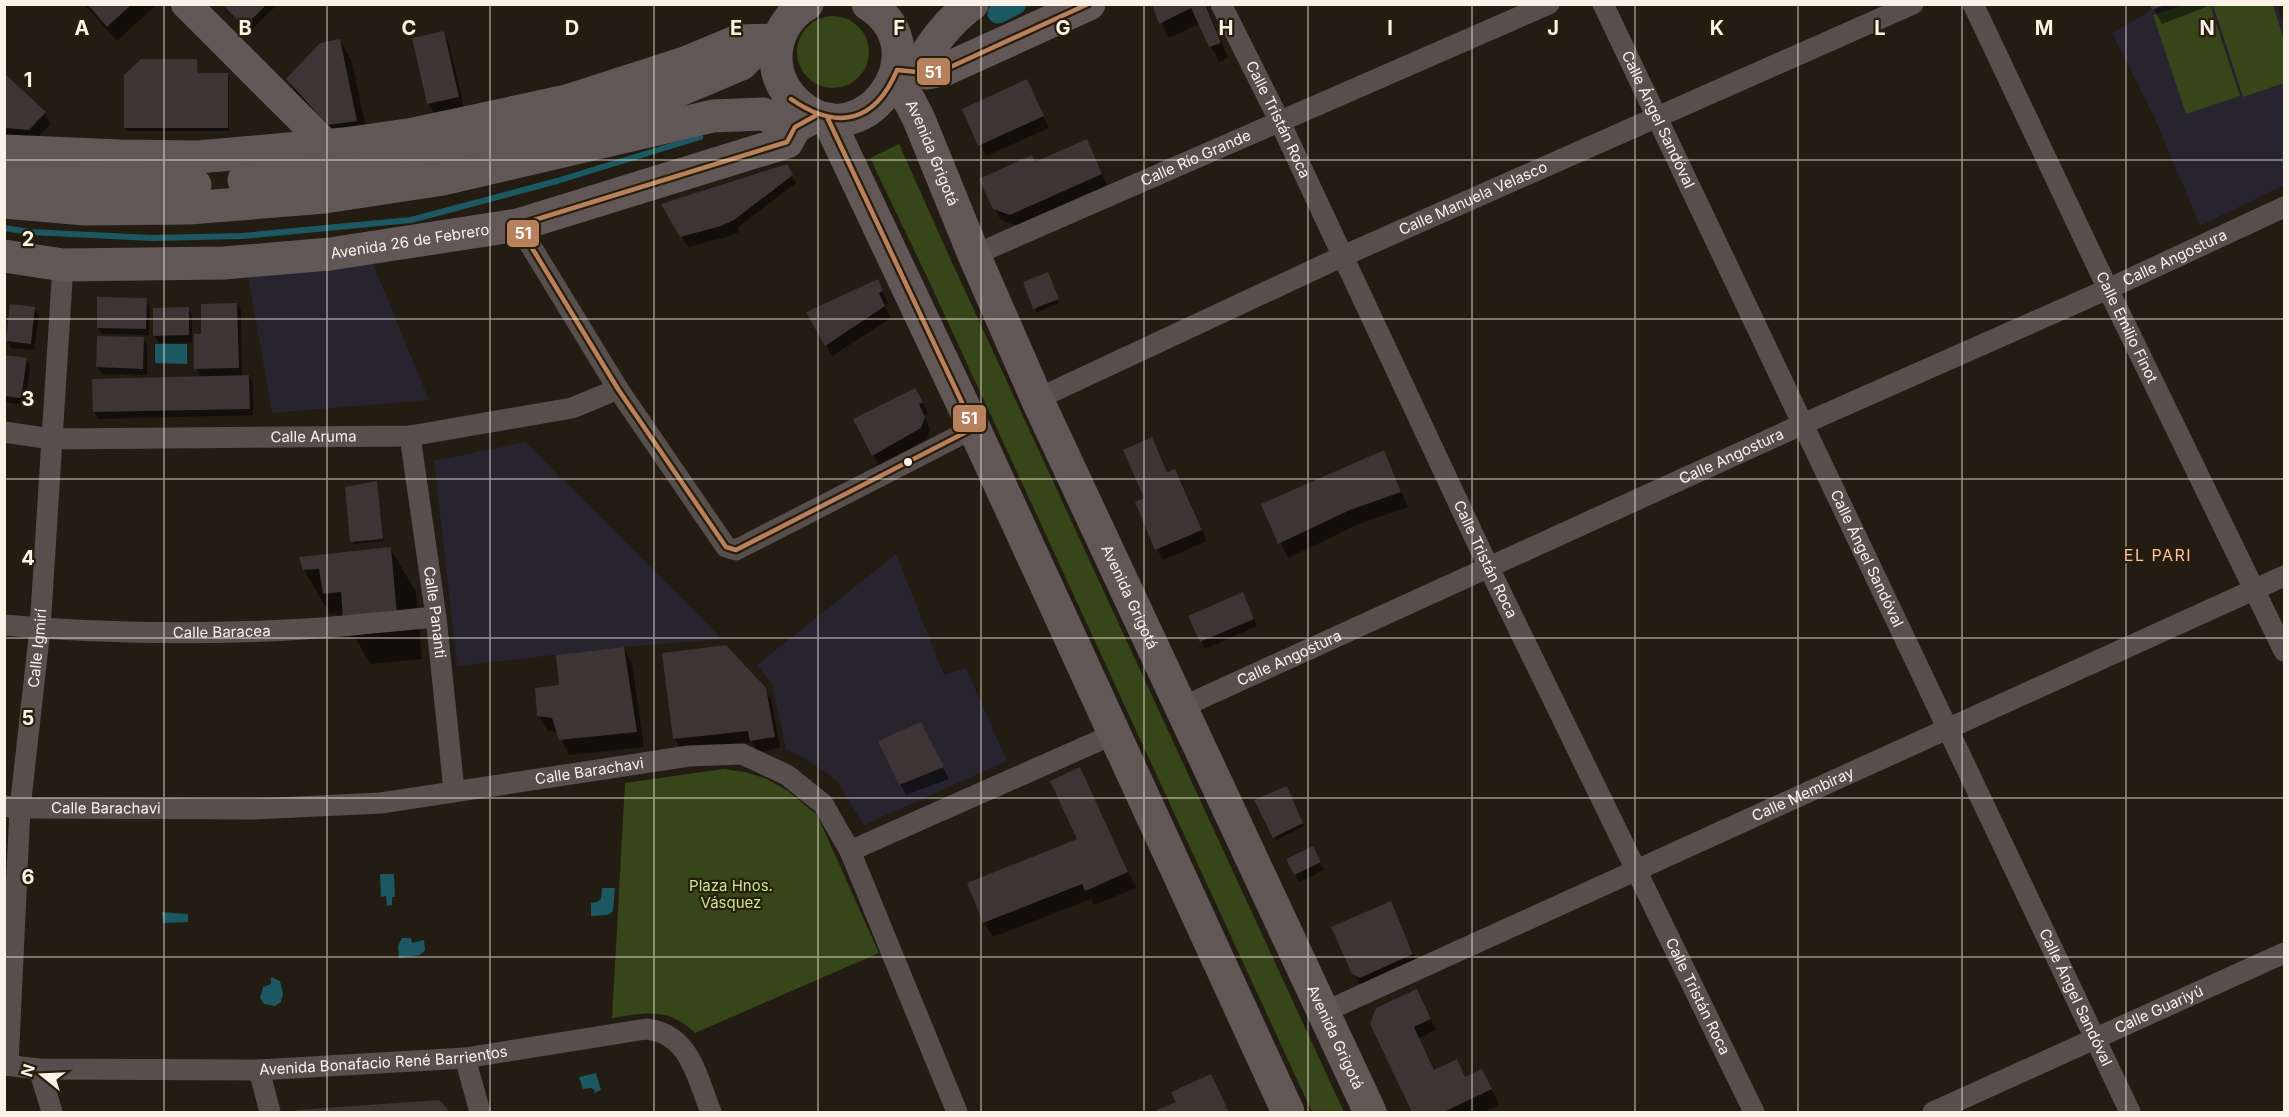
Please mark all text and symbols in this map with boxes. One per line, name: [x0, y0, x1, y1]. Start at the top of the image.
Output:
text: A: [75, 16, 90, 40]
text: B: [238, 16, 252, 40]
text: C: [402, 16, 416, 40]
text: D: [565, 16, 579, 40]
text: E: [730, 16, 742, 40]
text: F: [893, 16, 905, 40]
text: G: [1055, 16, 1071, 40]
text: H: [1219, 16, 1233, 40]
text: I: [1387, 16, 1393, 40]
text: J: [1547, 16, 1559, 40]
text: K: [1710, 16, 1724, 40]
text: L: [1874, 16, 1886, 40]
text: M: [2035, 16, 2053, 40]
text: N: [2199, 16, 2215, 40]
street label: Calle Ángel Sandóval: [1618, 48, 1699, 191]
line badge: 51: [916, 57, 951, 86]
street label: Calle Tristán Roca: [1242, 58, 1315, 181]
text: 51: [924, 62, 942, 82]
text: 1: [24, 68, 32, 92]
street label: Avenida Grigotá: [902, 97, 963, 209]
street label: Calle Río Grande: [1138, 125, 1254, 190]
street label: Calle Manuela Velasco: [1396, 157, 1550, 239]
line badge: 51: [506, 219, 540, 248]
street label: Avenida 26 de Febrero: [329, 220, 491, 263]
text: 51: [514, 223, 532, 243]
street label: Calle Angostura: [2119, 225, 2230, 290]
text: 2: [22, 227, 34, 251]
street label: Calle Emilio Finot: [2092, 268, 2162, 386]
text: 3: [22, 387, 34, 411]
line badge: 51: [952, 404, 987, 433]
text: 51: [960, 408, 978, 428]
street label: Calle Angostura: [1676, 424, 1787, 488]
street label: Calle Aruma: [270, 426, 357, 446]
unlabelled marker: [902, 456, 914, 468]
street label: Calle Ángel Sandóval: [1826, 486, 1908, 630]
street label: Calle Tristán Roca: [1450, 497, 1522, 621]
street label: Avenida Grigotá: [1097, 542, 1162, 652]
district label: EL PARI: [2124, 545, 2192, 565]
text: 4: [21, 546, 35, 570]
street label: Calle Pananti: [420, 565, 450, 659]
street label: Calle Igmirí: [24, 608, 50, 689]
street label: Calle Baracea: [173, 621, 271, 642]
street label: Calle Angostura: [1234, 626, 1344, 690]
text: 5: [22, 706, 34, 730]
street label: Calle Barachavi: [534, 753, 645, 788]
street label: Calle Membiray: [1749, 762, 1857, 825]
street label: Calle Barachavi: [51, 798, 161, 818]
text: 6: [22, 865, 35, 889]
park label: Plaza Hnos. Vásquez: [689, 876, 773, 912]
street label: Calle Ángel Sandóval: [2035, 925, 2117, 1069]
street label: Calle Tristán Roca: [1662, 934, 1735, 1058]
street label: Calle Guariyú: [2112, 981, 2206, 1037]
street label: Avenida Grigotá: [1303, 982, 1368, 1092]
street label: Avenida Bonafacio René Barrientos: [259, 1041, 509, 1079]
north arrow: [12, 1045, 72, 1105]
text: N: [16, 1061, 39, 1079]

